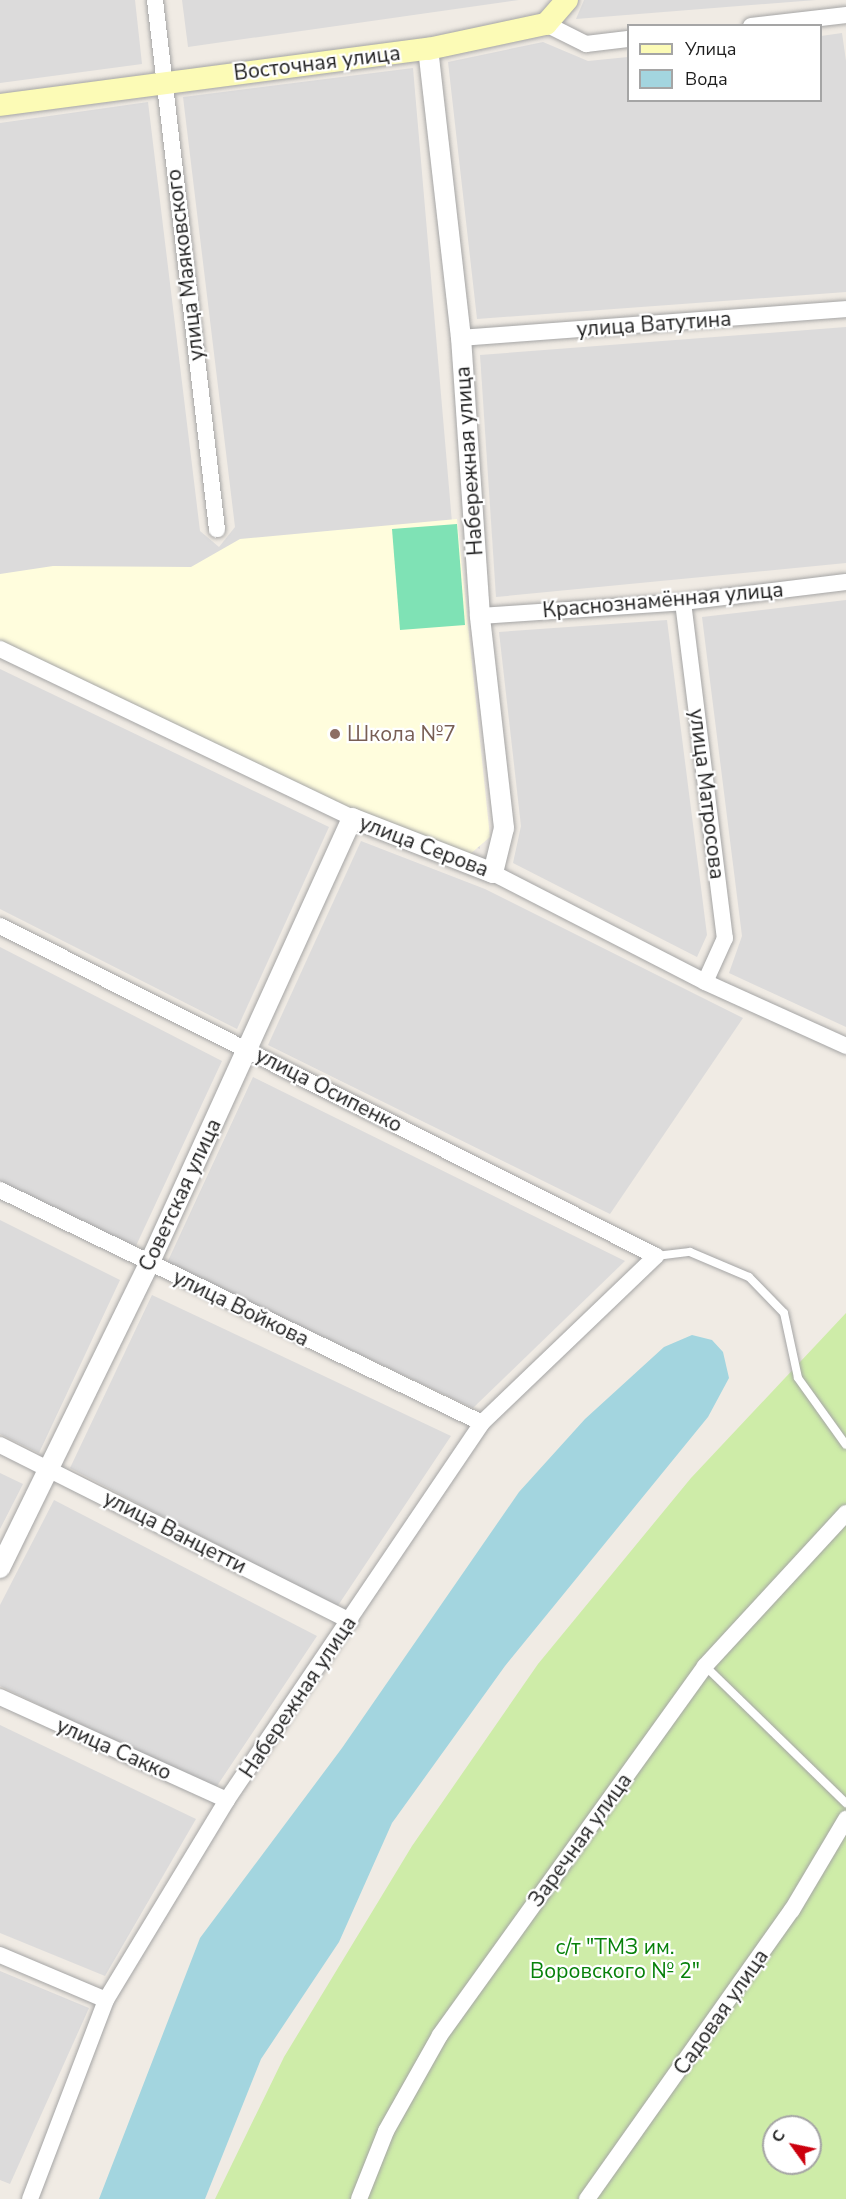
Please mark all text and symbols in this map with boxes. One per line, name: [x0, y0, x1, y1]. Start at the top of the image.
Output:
legend: [627, 24, 822, 102]
text: Улица: [685, 37, 736, 61]
street label: Восточная улица: [232, 40, 402, 86]
text: Вода: [685, 67, 728, 91]
street label: улица Маяковского: [161, 168, 209, 362]
street label: улица Ватутина: [576, 306, 732, 342]
street label: Набережная улица: [450, 365, 488, 557]
street label: Краснознамённая улица: [541, 577, 785, 623]
street label: улица Матросова: [684, 707, 730, 881]
place label: Школа №7: [347, 721, 456, 747]
marker: Школа №7: [328, 727, 342, 741]
street label: улица Серова: [356, 810, 492, 882]
street label: улица Осипенко: [251, 1042, 407, 1138]
street label: Советская улица: [134, 1115, 226, 1275]
street label: улица Войкова: [169, 1264, 313, 1352]
street label: улица Ванцетти: [99, 1485, 251, 1579]
street label: Набережная улица: [234, 1611, 362, 1783]
street label: улица Сакко: [53, 1712, 175, 1786]
street label: Заречная улица: [523, 1768, 637, 1912]
park label: с/т "ТМЗ им. Воровского № 2": [530, 1934, 700, 1984]
street label: Садовая улица: [668, 1944, 774, 2080]
north arrow: [762, 2115, 822, 2175]
text: С: [766, 2126, 791, 2147]

